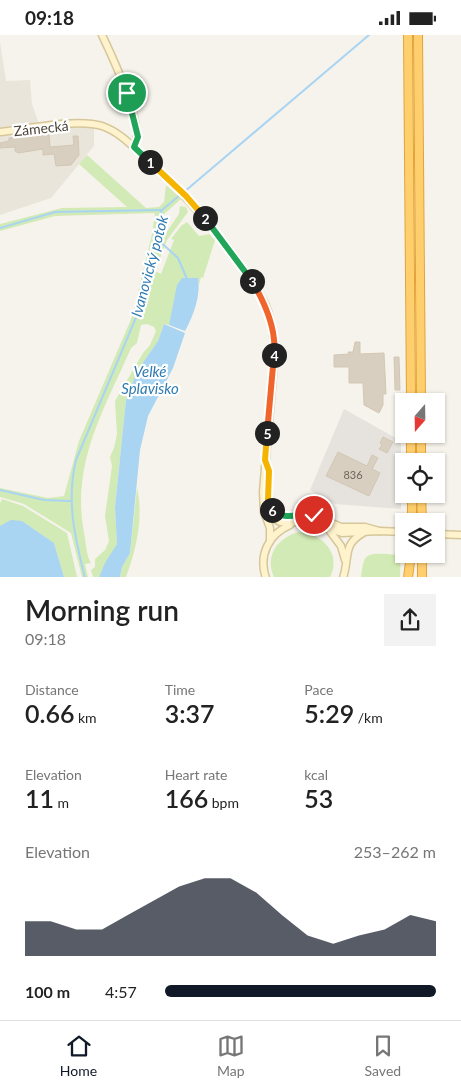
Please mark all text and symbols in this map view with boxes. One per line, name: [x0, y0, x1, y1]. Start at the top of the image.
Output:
text: 09:18: [25, 6, 74, 29]
pin: [106, 72, 148, 114]
icon: arrive: [113, 79, 141, 107]
street label: Zámecká: [13, 117, 69, 139]
pin: 1: [138, 149, 162, 175]
text: 1: [146, 154, 155, 171]
pin: 2: [192, 205, 218, 231]
text: 2: [201, 210, 210, 227]
water label: Ivanovický potok: [127, 212, 171, 319]
pin: 3: [240, 269, 264, 293]
text: 3: [248, 273, 257, 290]
pin: 4: [262, 343, 286, 367]
text: 4: [270, 347, 279, 364]
water label: Velké Splavisko: [121, 362, 179, 397]
north arrow: [395, 393, 445, 443]
map controls: [395, 393, 445, 563]
pin: 5: [254, 421, 280, 445]
text: 5: [263, 425, 272, 442]
button: locate: [395, 453, 445, 503]
house number: 836: [343, 468, 363, 481]
pin: [293, 494, 335, 536]
pin: 6: [260, 497, 284, 523]
icon: check: [300, 501, 328, 529]
text: 6: [268, 502, 277, 519]
button: layers: [395, 513, 445, 563]
text: Morning run: [25, 593, 179, 627]
button: share: [384, 594, 436, 646]
text: 09:18: [25, 629, 66, 648]
text: Distance: [25, 681, 79, 698]
text: Time: [165, 681, 195, 698]
text: Pace: [304, 681, 333, 698]
text: 0.66: [25, 698, 74, 728]
text: 3:37: [165, 698, 215, 728]
text: 5:29: [304, 698, 354, 728]
text: km: [74, 709, 97, 726]
text: /km: [354, 709, 383, 726]
text: Elevation: [25, 766, 82, 783]
text: Heart rate: [165, 766, 227, 783]
text: kcal: [304, 766, 328, 783]
text: 11: [25, 783, 54, 813]
text: 166: [165, 783, 208, 813]
text: 53: [304, 783, 333, 813]
text: m: [54, 794, 69, 811]
text: bpm: [208, 794, 239, 811]
text: Elevation: [25, 842, 90, 861]
text: 253–262 m: [354, 842, 436, 861]
text: 100 m: [25, 982, 70, 1001]
text: 4:57: [105, 982, 137, 1001]
tab: Home: [60, 1032, 97, 1079]
tab: Map: [217, 1032, 245, 1079]
tab: Saved: [365, 1032, 401, 1079]

